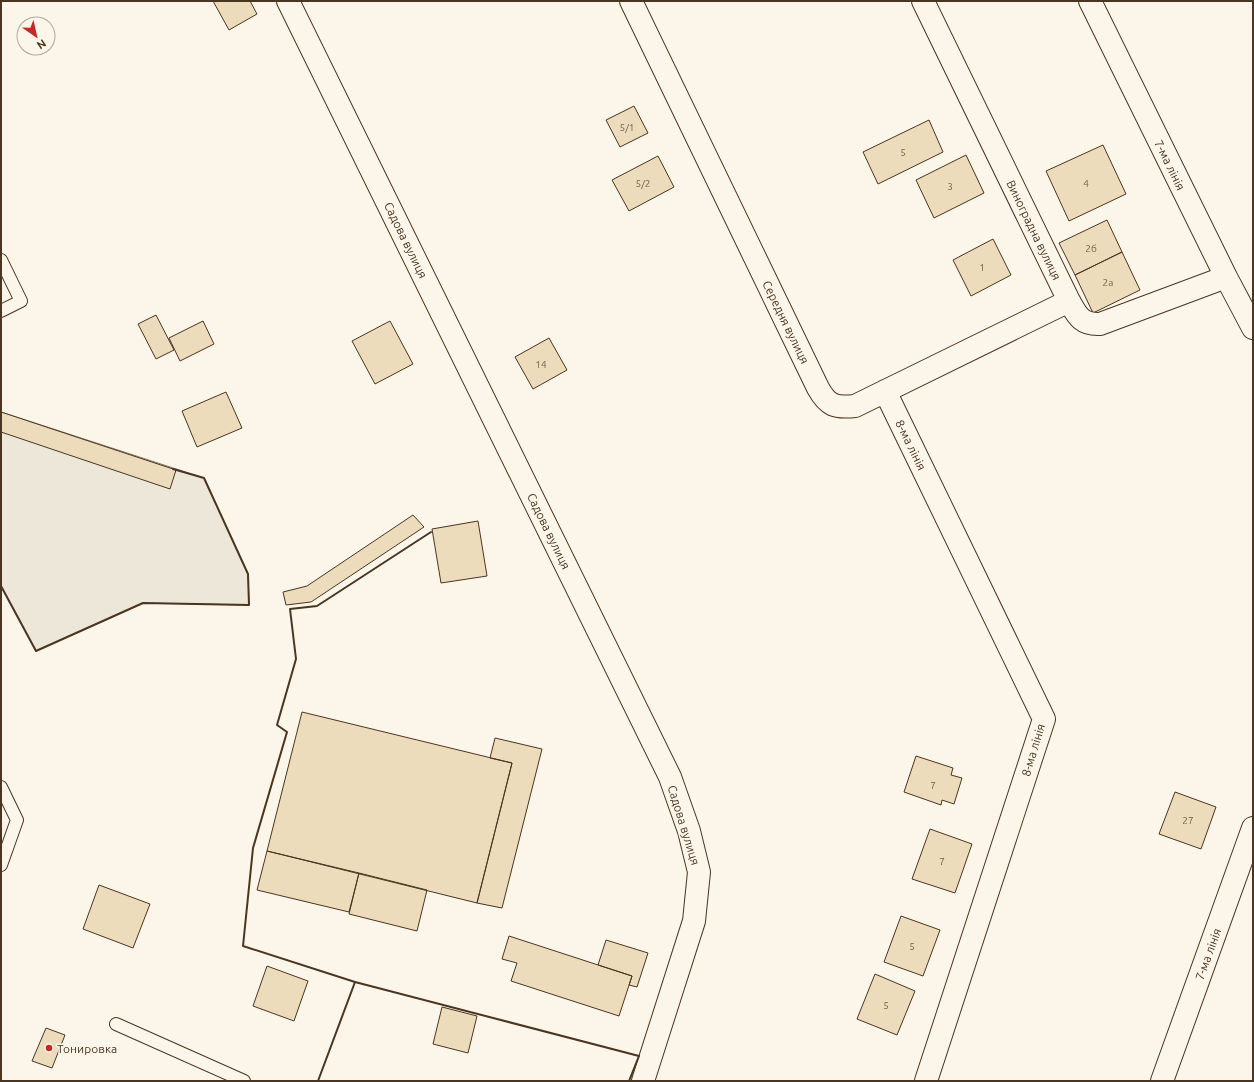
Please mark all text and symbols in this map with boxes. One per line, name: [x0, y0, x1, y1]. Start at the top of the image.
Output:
north arrow: [16, 16, 56, 56]
text: N: [35, 37, 48, 52]
house number: 5/1: [620, 122, 634, 133]
street label: 7-ма лінія: [1152, 138, 1188, 192]
house number: 5: [900, 147, 906, 158]
house number: 5/2: [636, 178, 650, 189]
street label: Виноградна вулиця: [1004, 178, 1064, 282]
house number: 4: [1083, 178, 1089, 189]
house number: 3: [947, 181, 953, 192]
street label: Садова вулиця: [382, 200, 430, 280]
house number: 2б: [1085, 243, 1097, 254]
house number: 1: [979, 262, 985, 273]
house number: 2а: [1103, 277, 1113, 288]
street label: Середня вулиця: [760, 278, 812, 366]
house number: 14: [535, 359, 547, 370]
street label: 8-ма лінія: [893, 418, 929, 472]
street label: Садова вулиця: [525, 491, 573, 571]
street label: 8-ма лінія: [1019, 722, 1047, 778]
house number: 7: [930, 780, 936, 791]
street label: Садова вулиця: [666, 783, 702, 867]
house number: 27: [1182, 815, 1194, 826]
house number: 7: [939, 856, 945, 867]
street label: 7-ма лінія: [1193, 926, 1223, 982]
house number: 5: [909, 941, 915, 952]
house number: 5: [883, 1000, 889, 1011]
place label: Тонировка: [57, 1042, 117, 1055]
marker: Тонировка: [44, 1043, 54, 1053]

